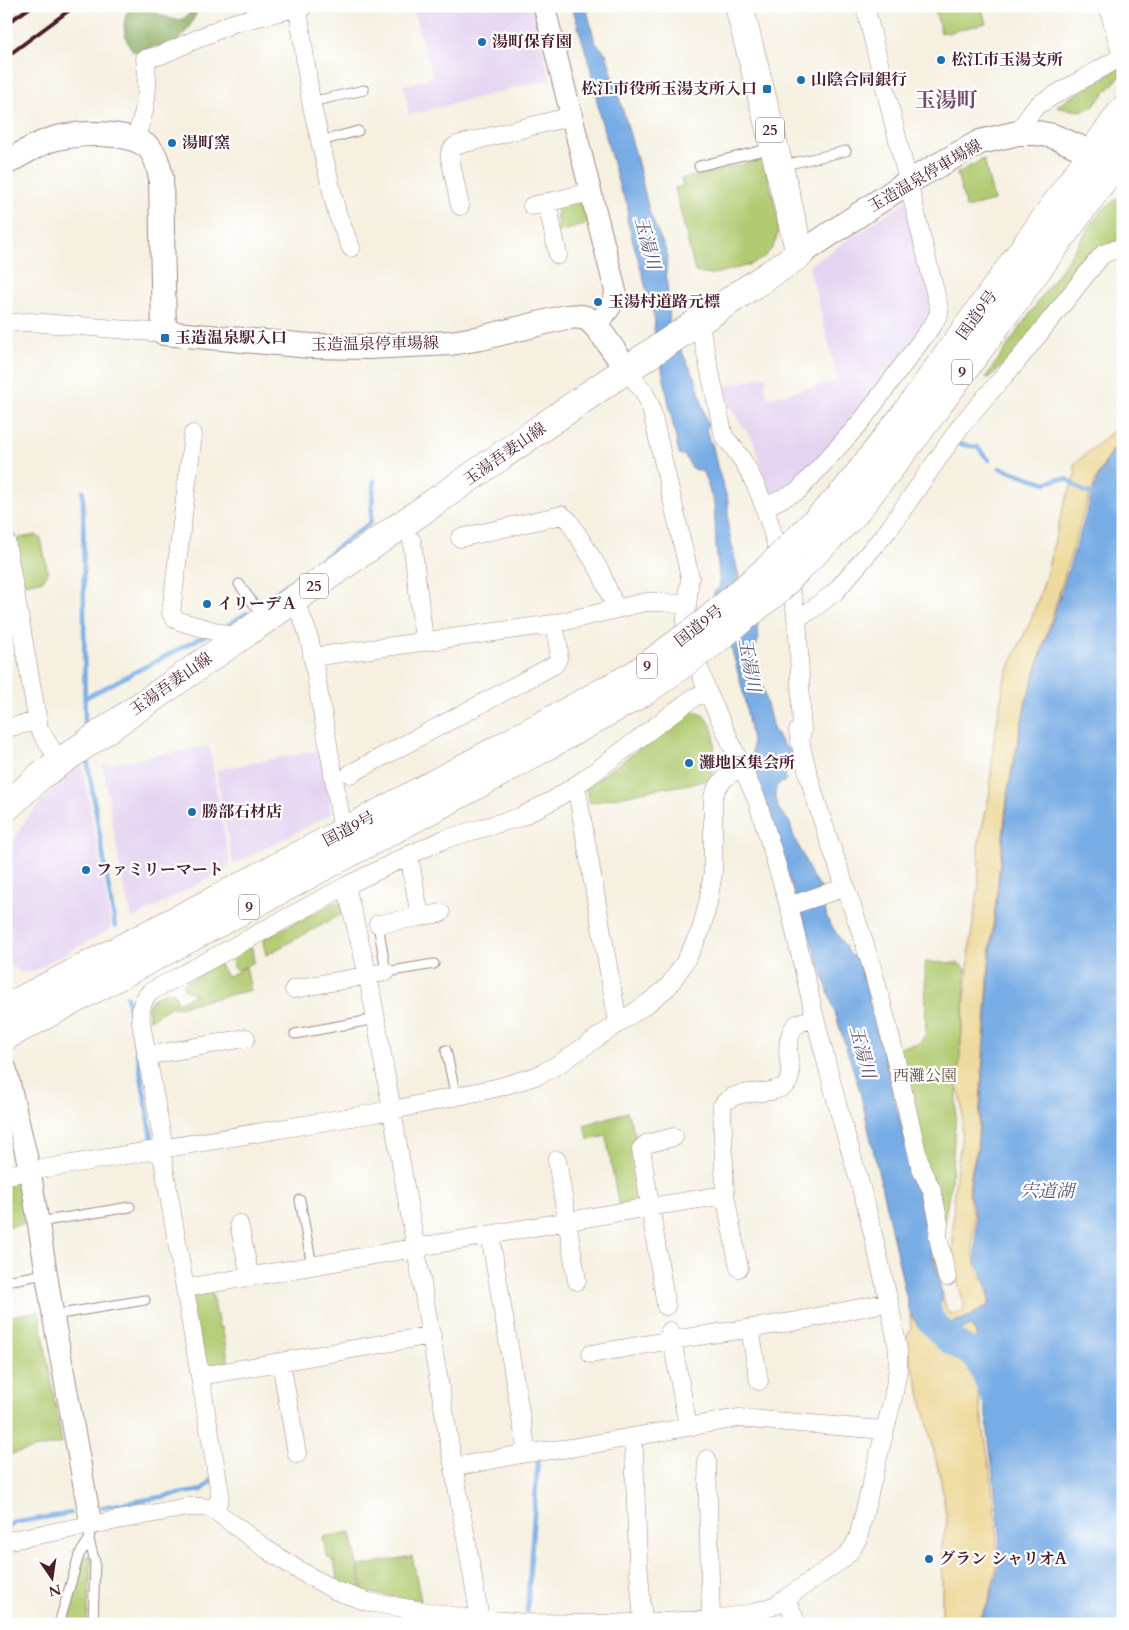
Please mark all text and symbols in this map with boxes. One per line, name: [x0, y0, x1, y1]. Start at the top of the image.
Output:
place label: 湯町保育園: [492, 31, 572, 53]
marker: 湯町保育園: [476, 36, 488, 48]
place label: 松江市玉湯支所: [951, 49, 1063, 71]
marker: 松江市玉湯支所: [935, 54, 947, 66]
place label: 山陰合同銀行: [811, 69, 907, 91]
marker: 山陰合同銀行: [795, 74, 807, 86]
place label: 松江市役所玉湯支所入口: [581, 78, 757, 100]
marker: 松江市役所玉湯支所入口: [761, 83, 773, 95]
district label: 玉湯町: [915, 86, 978, 115]
road number: 25: [756, 118, 784, 142]
place label: 湯町窯: [182, 132, 230, 154]
street label: 玉造温泉停車場線: [864, 134, 986, 218]
marker: 湯町窯: [166, 137, 178, 149]
water label: 玉湯川: [628, 214, 667, 274]
street label: 国道9号: [952, 286, 1002, 344]
place label: 玉湯村道路元標: [608, 291, 720, 313]
marker: 玉湯村道路元標: [592, 296, 604, 308]
place label: 玉造温泉駅入口: [175, 327, 287, 349]
marker: 玉造温泉駅入口: [159, 332, 171, 344]
street label: 玉造温泉停車場線: [311, 332, 439, 356]
road number: 9: [952, 360, 972, 384]
street label: 玉湯吾妻山線: [459, 417, 551, 491]
road number: 25: [300, 574, 328, 598]
place label: イリーデＡ: [217, 593, 297, 615]
marker: イリーデＡ: [201, 598, 213, 610]
street label: 国道9号: [670, 600, 728, 652]
water label: 玉湯川: [732, 636, 766, 696]
street label: 玉湯吾妻山線: [125, 647, 217, 721]
road number: 9: [637, 654, 657, 678]
place label: 灘地区集会所: [699, 752, 795, 774]
marker: 灘地区集会所: [683, 757, 695, 769]
place label: 勝部石材店: [202, 801, 282, 823]
marker: 勝部石材店: [186, 806, 198, 818]
street label: 国道9号: [319, 806, 379, 852]
place label: ファミリーマート: [96, 859, 224, 881]
marker: ファミリーマート: [80, 864, 92, 876]
road number: 9: [239, 894, 259, 920]
water label: 玉湯川: [843, 1023, 882, 1083]
park label: 西灘公園: [893, 1065, 957, 1087]
water label: 宍道湖: [1020, 1179, 1077, 1204]
place label: グラン シャリオA: [939, 1548, 1067, 1570]
north arrow: [28, 1552, 78, 1602]
marker: グラン シャリオA: [923, 1553, 935, 1565]
text: N: [47, 1580, 63, 1601]

